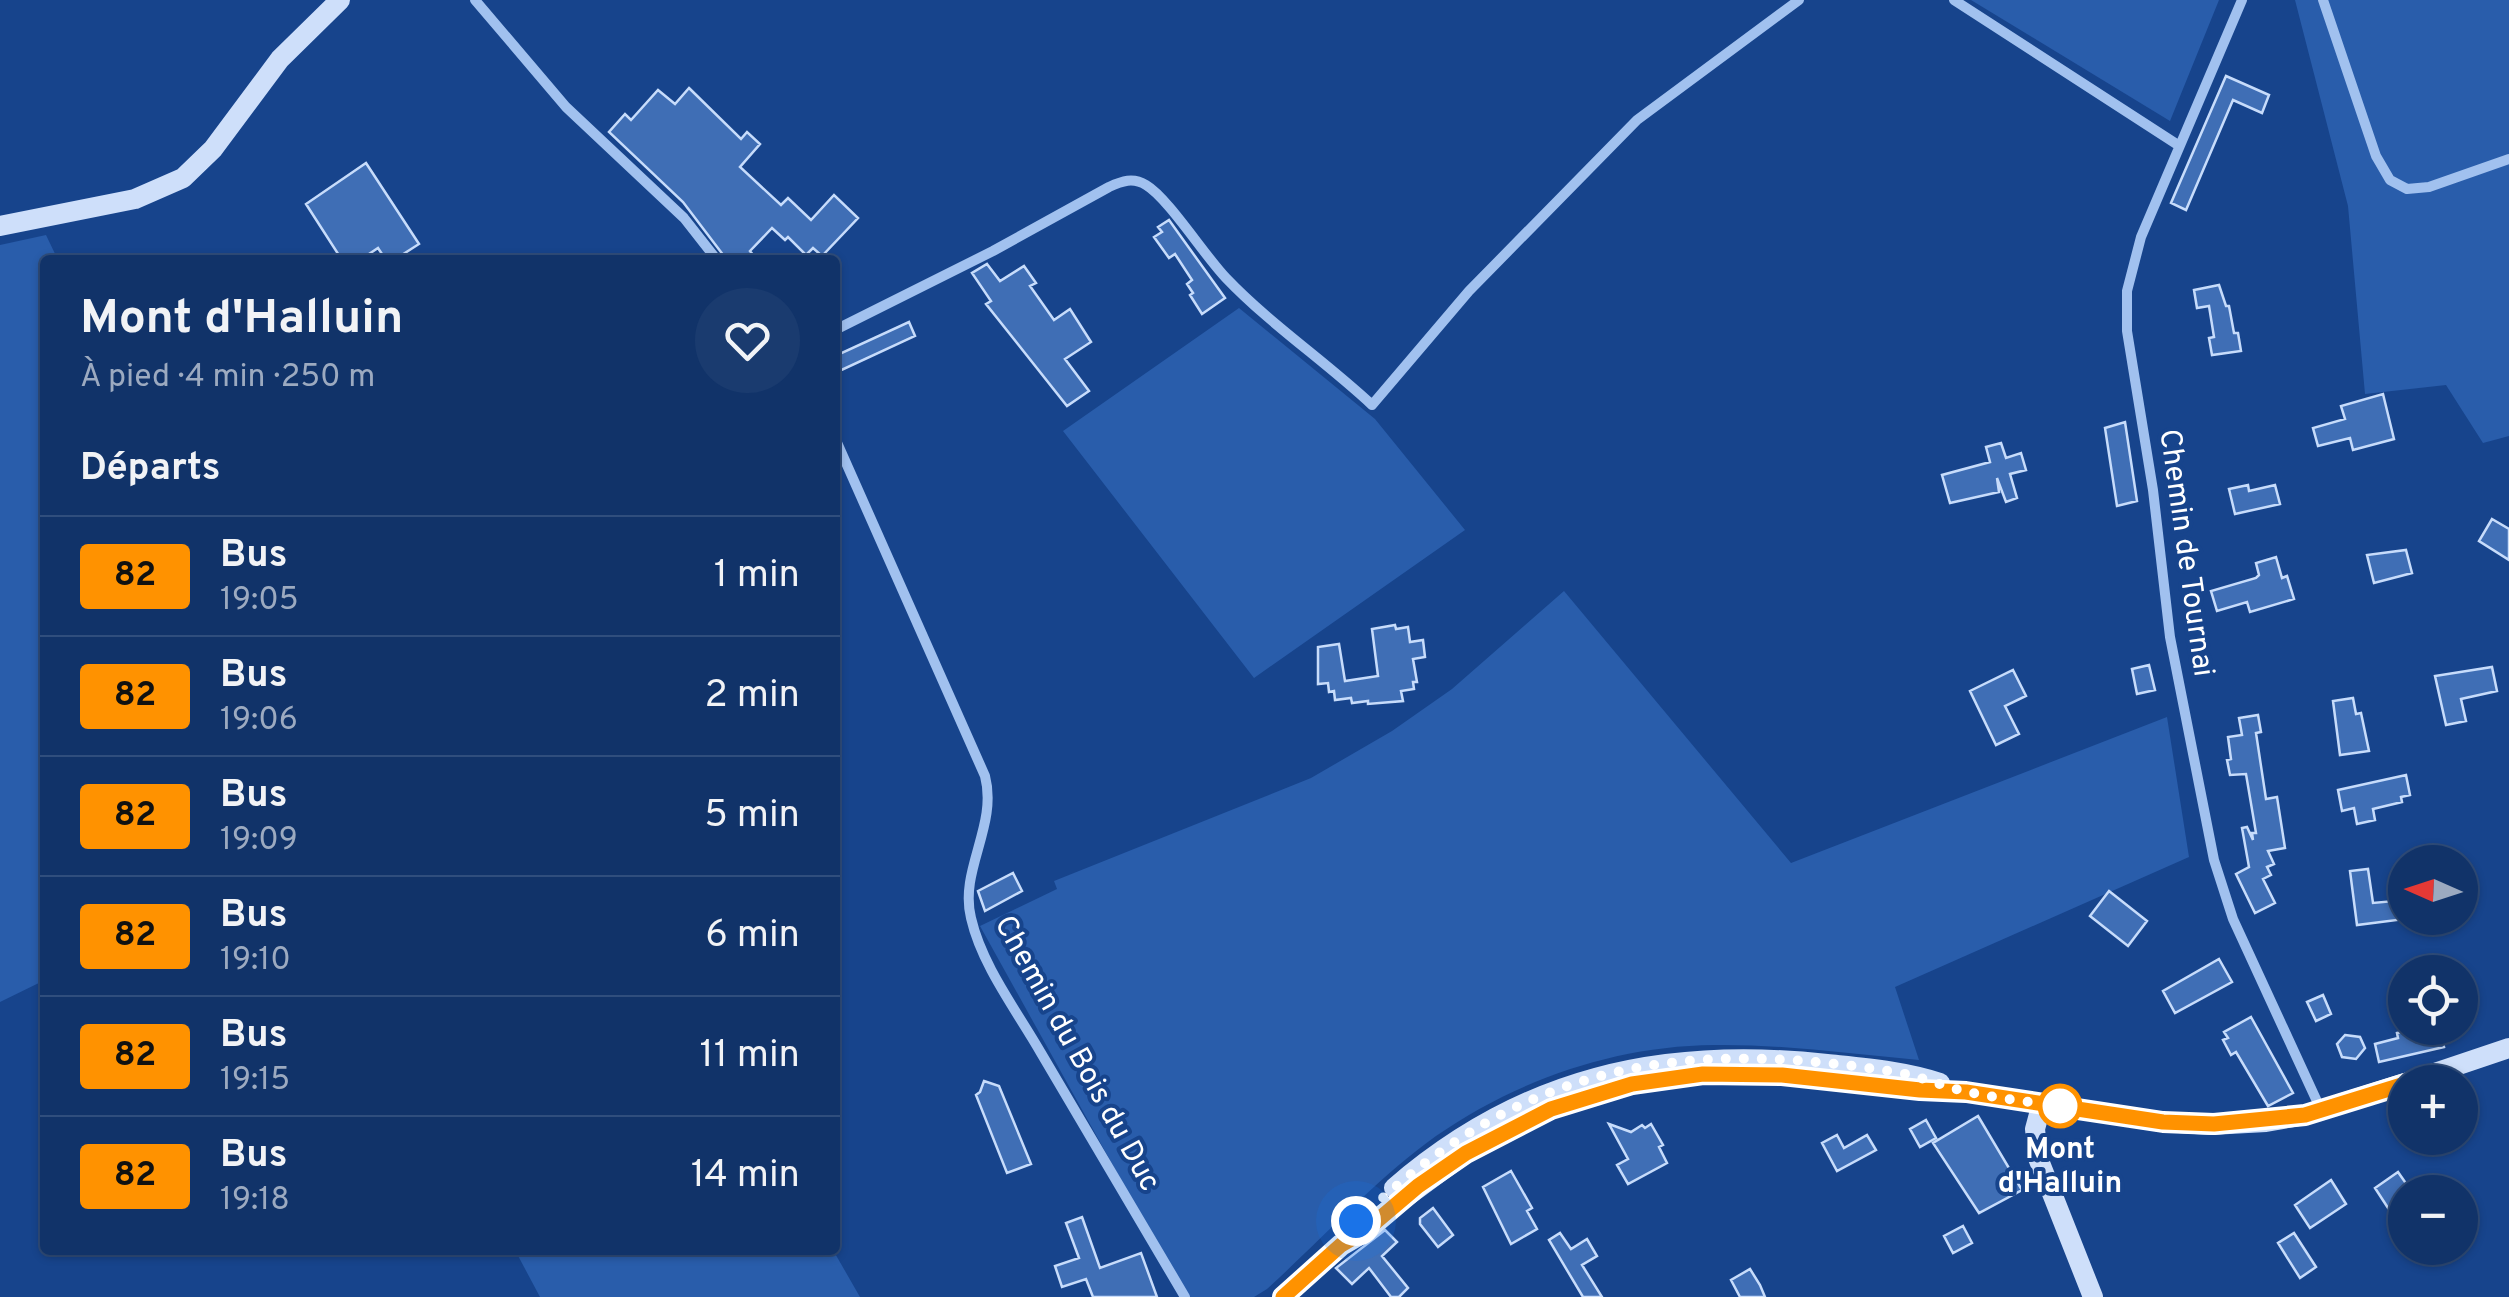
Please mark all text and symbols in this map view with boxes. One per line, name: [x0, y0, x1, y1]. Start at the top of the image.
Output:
button: heart: [695, 288, 800, 393]
text: Mont d'Halluin: [80, 290, 403, 350]
text: À pied · 4 min · 250 m: [80, 358, 375, 398]
street label: Chemin de Tournai: [2149, 427, 2221, 679]
text: Départs: [80, 445, 220, 494]
text: Bus: [220, 532, 287, 581]
text: 1 min: [714, 552, 800, 601]
text: 82: [114, 554, 156, 598]
text: 19:05: [220, 581, 299, 621]
text: Bus: [220, 652, 287, 701]
text: 2 min: [705, 672, 800, 721]
text: 82: [114, 674, 156, 718]
text: 19:06: [220, 701, 298, 741]
text: Bus: [220, 772, 287, 821]
text: 5 min: [704, 792, 800, 841]
text: 82: [114, 794, 156, 838]
text: 19:09: [220, 821, 298, 861]
north arrow: [2388, 845, 2478, 935]
map controls: [2388, 845, 2478, 1265]
text: Bus: [220, 892, 287, 941]
street label: Chemin du Bois du Duc: [985, 910, 1167, 1198]
text: 6 min: [705, 912, 800, 961]
text: 82: [114, 914, 156, 958]
text: 19:10: [220, 941, 291, 981]
button: locate: [2388, 955, 2478, 1045]
text: Bus: [220, 1012, 287, 1061]
text: 11 min: [699, 1032, 800, 1081]
text: 82: [114, 1034, 156, 1078]
text: 19:15: [220, 1061, 290, 1101]
button: +: [2388, 1065, 2478, 1155]
marker: Mont d'Halluin: [2039, 1085, 2081, 1127]
text: Bus: [220, 1132, 287, 1181]
place label: Mont d'Halluin: [1998, 1132, 2122, 1203]
text: 14 min: [691, 1152, 800, 1201]
text: 82: [114, 1154, 156, 1198]
button: −: [2388, 1175, 2478, 1265]
text: 19:18: [220, 1181, 290, 1221]
your location: [1331, 1196, 1381, 1246]

